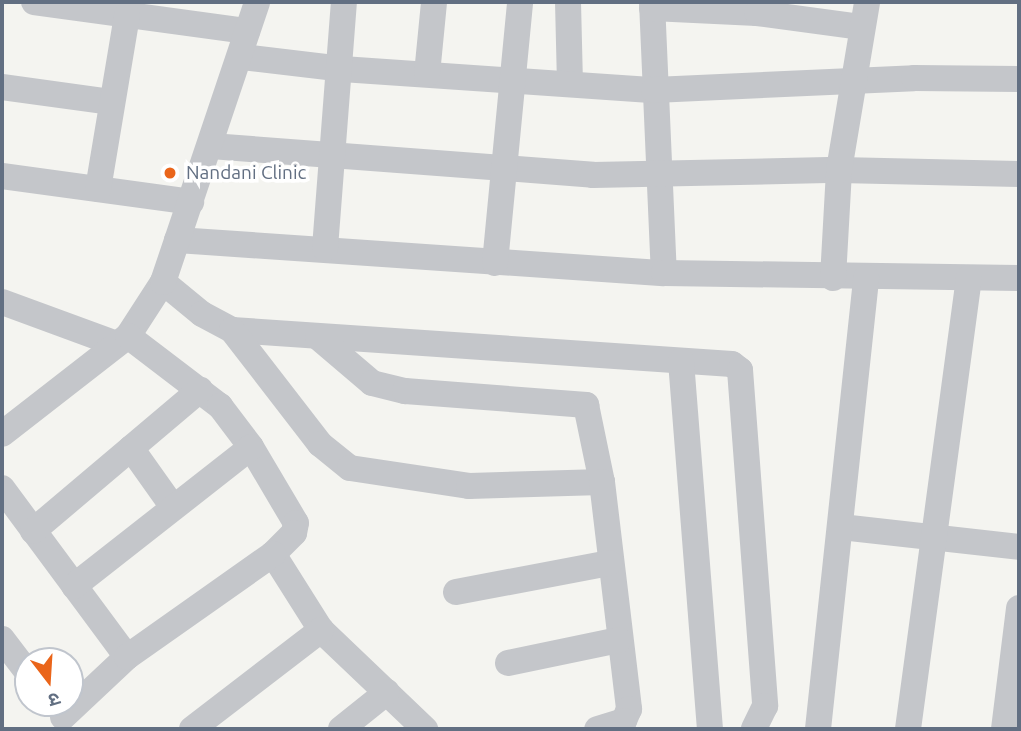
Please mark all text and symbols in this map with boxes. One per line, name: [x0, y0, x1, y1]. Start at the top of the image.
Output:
place label: Nandani Clinic: [186, 162, 306, 184]
marker: Nandani Clinic: [160, 163, 180, 183]
north arrow: [14, 647, 84, 717]
text: उ: [46, 688, 63, 712]

